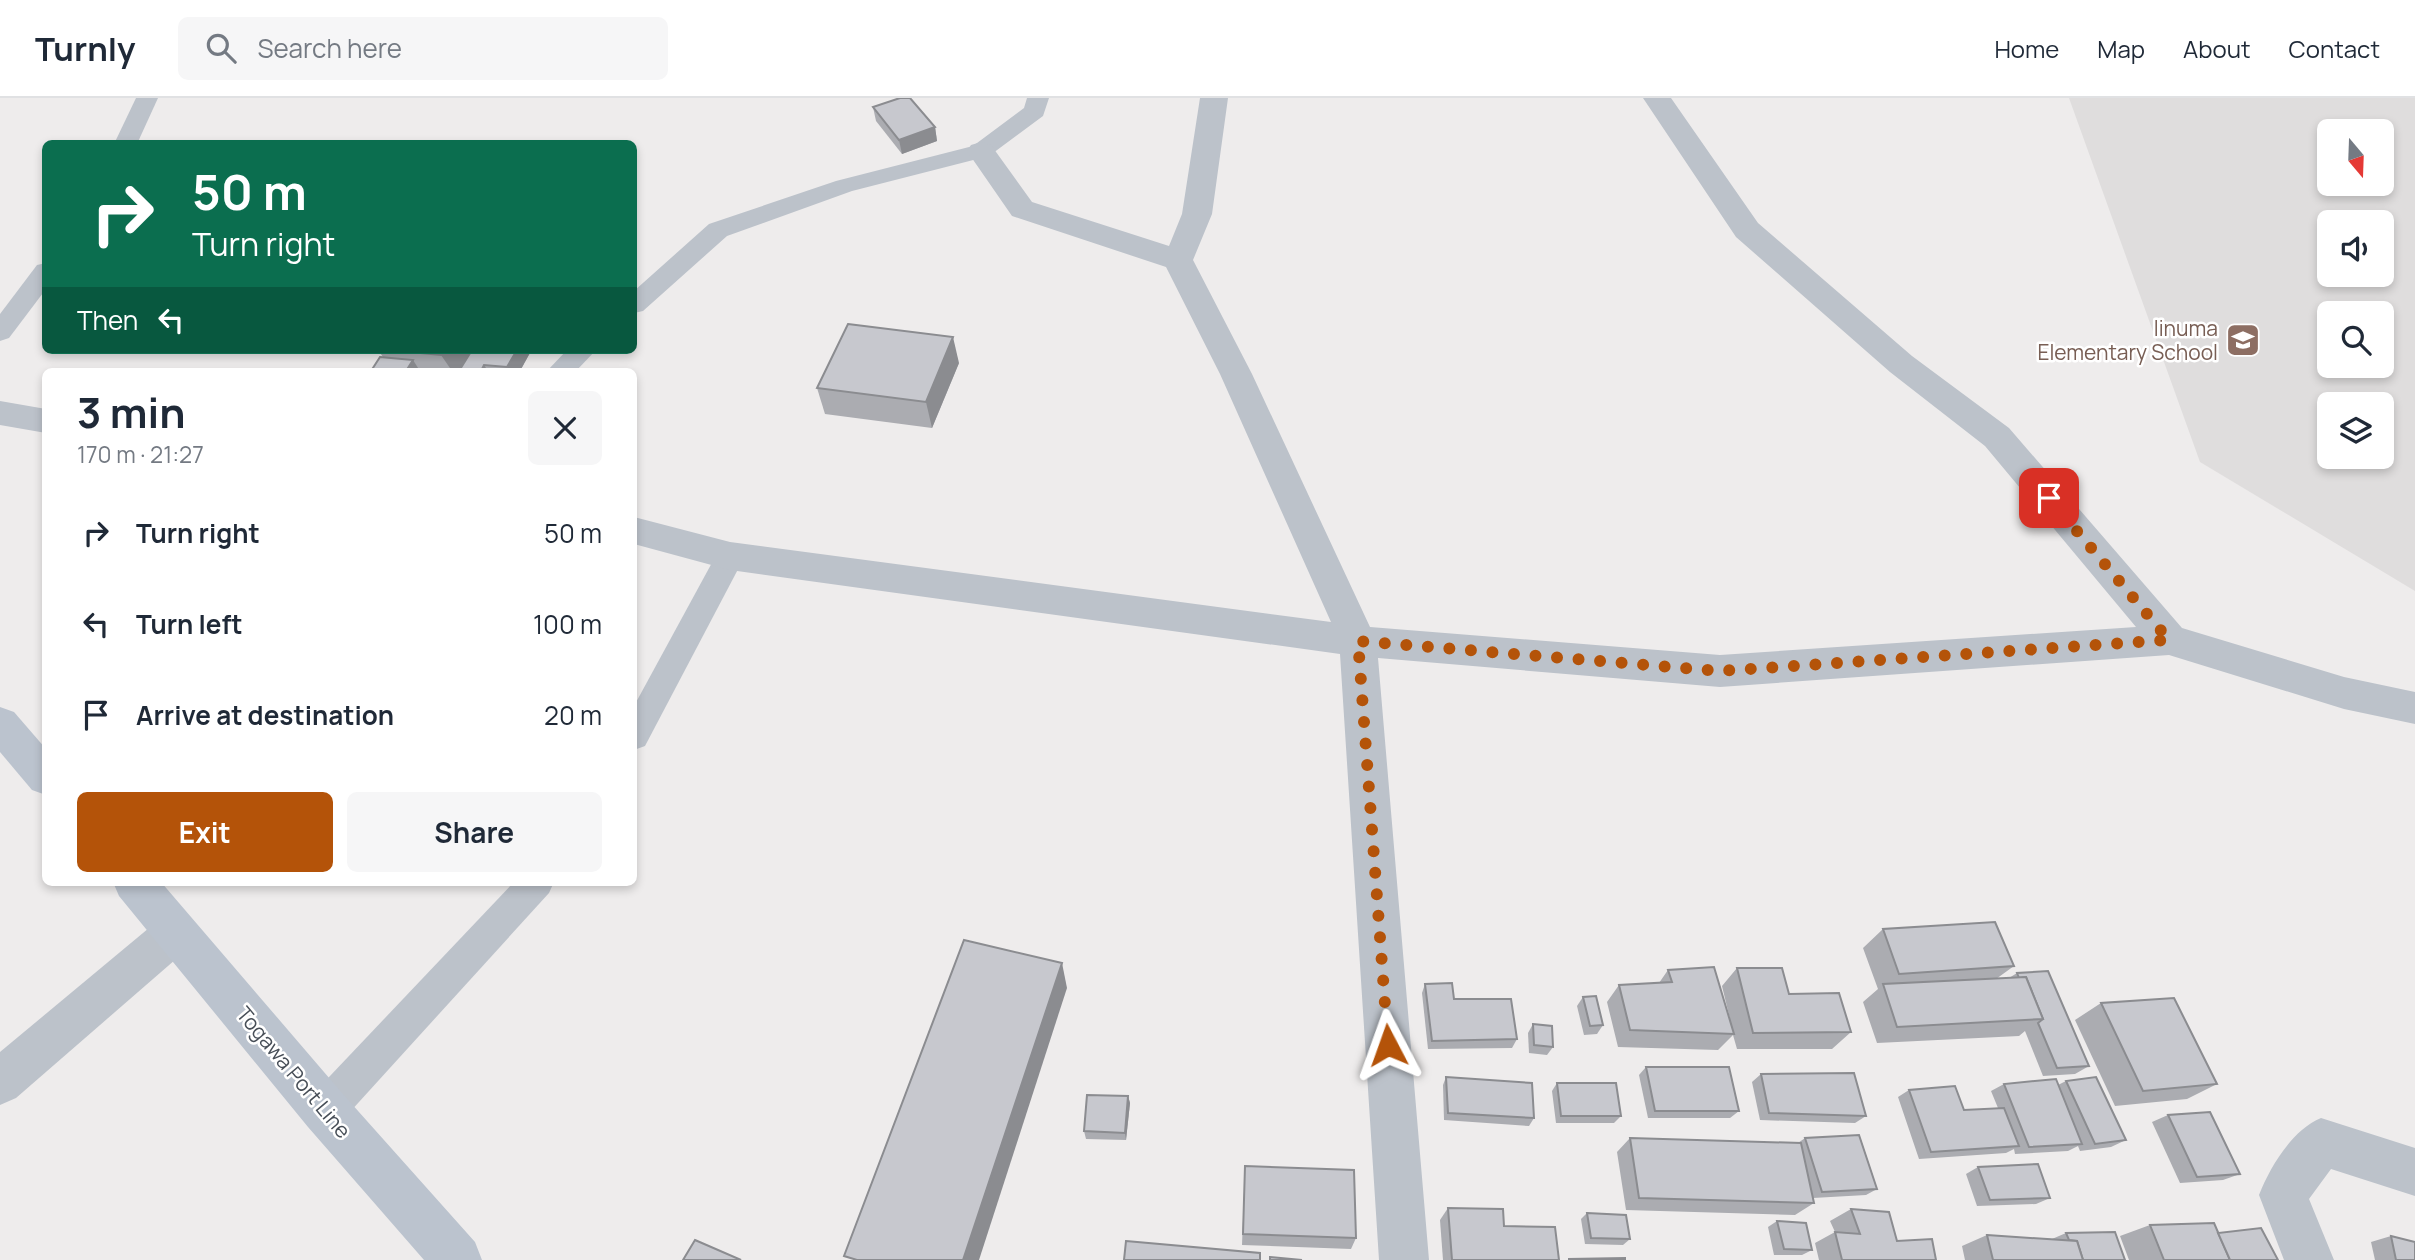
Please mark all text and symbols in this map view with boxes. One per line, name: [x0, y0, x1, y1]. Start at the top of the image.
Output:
search box: [178, 17, 668, 80]
text: Turnly: [35, 26, 136, 71]
icon: search: [202, 29, 240, 67]
text: Search here: [258, 30, 402, 66]
text: Home: [1994, 32, 2059, 65]
text: Map: [2097, 32, 2145, 65]
text: About: [2183, 32, 2251, 65]
text: Contact: [2289, 32, 2380, 65]
north arrow: [2317, 119, 2394, 196]
map controls: [2317, 119, 2394, 469]
text: 50 m: [192, 158, 307, 225]
icon: right: [77, 168, 168, 259]
button: sound: [2317, 210, 2394, 287]
text: Turn right: [192, 222, 335, 266]
icon: left: [152, 301, 190, 339]
button: search: [2317, 301, 2394, 378]
text: Then: [77, 302, 138, 338]
place label: Iinuma Elementary School: [2037, 314, 2218, 366]
school or university icon: Iinuma Elementary School: [2224, 321, 2262, 359]
text: 3 min: [77, 383, 186, 441]
button: close: [528, 391, 602, 465]
button: layers: [2317, 392, 2394, 469]
text: 170 m · 21:27: [77, 438, 204, 470]
pin: [2019, 468, 2079, 528]
icon: arrive: [2030, 479, 2068, 517]
icon: right: [77, 514, 115, 552]
text: Turn right: [136, 515, 260, 551]
text: 50 m: [544, 515, 602, 551]
icon: left: [77, 605, 115, 643]
text: Turn left: [136, 606, 243, 642]
text: 100 m: [533, 606, 602, 642]
icon: arrive: [77, 696, 115, 734]
text: Arrive at destination: [136, 697, 394, 733]
text: 20 m: [544, 697, 602, 733]
button: Exit: [77, 792, 333, 872]
button: Share: [347, 792, 602, 872]
street label: Togawa Port Line: [231, 1000, 357, 1144]
position arrow: [1351, 1008, 1425, 1082]

